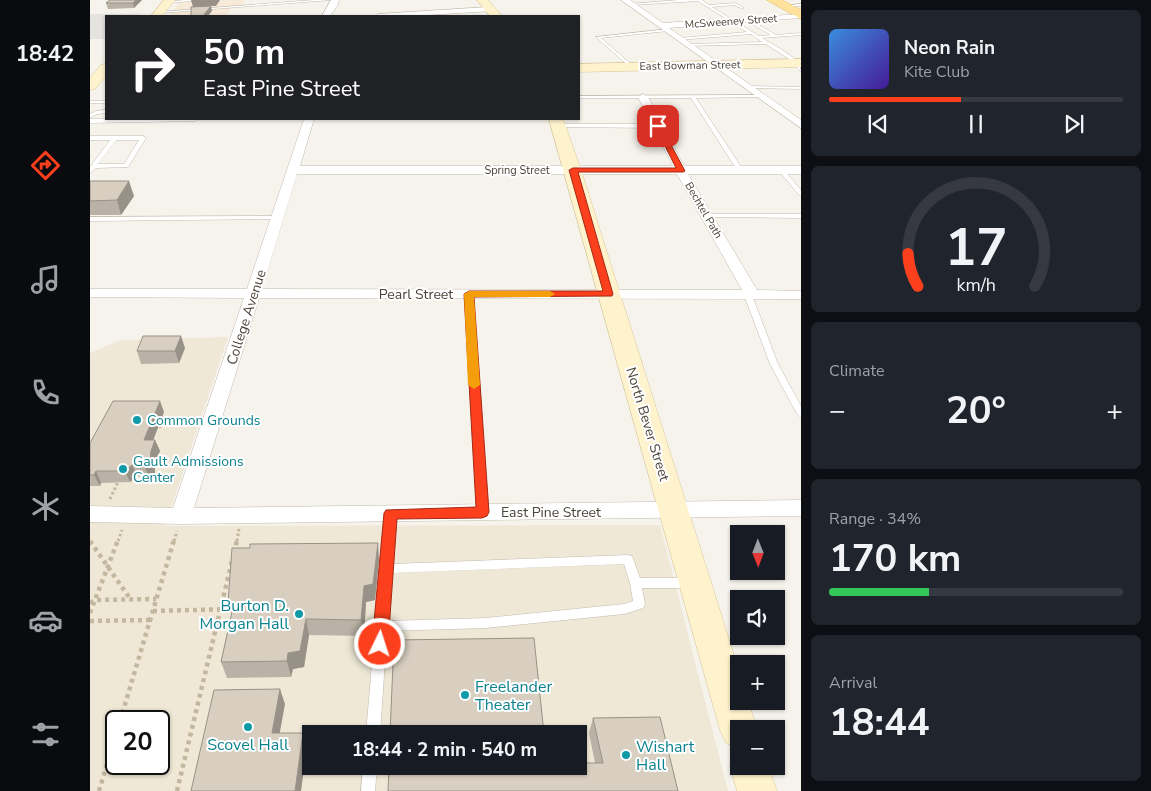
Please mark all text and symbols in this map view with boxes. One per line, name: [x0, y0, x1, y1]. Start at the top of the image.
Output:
street label: McSweeney Street: [684, 11, 778, 32]
text: 50 m: [203, 29, 285, 76]
icon: right: [120, 35, 185, 100]
text: Neon Rain: [904, 35, 995, 61]
text: 18:42: [16, 39, 74, 69]
street label: East Bowman Street: [639, 57, 741, 74]
text: Kite Club: [904, 61, 970, 83]
text: East Pine Street: [203, 74, 360, 104]
pin: [637, 105, 679, 147]
icon: previous: [864, 110, 892, 138]
icon: pause: [962, 110, 990, 138]
icon: next: [1060, 110, 1088, 138]
icon: arrive: [644, 112, 672, 140]
icon: directions: [28, 148, 63, 183]
street label: Spring Street: [484, 163, 550, 178]
street label: Bechtel Path: [681, 179, 726, 241]
text: 17: [945, 212, 1007, 283]
icon: music: [28, 262, 63, 297]
street label: College Avenue: [222, 267, 271, 367]
text: km/h: [956, 273, 996, 297]
street label: Pearl Street: [379, 285, 453, 304]
text: Climate: [829, 360, 884, 382]
street label: North Bever Street: [621, 365, 674, 484]
icon: phone: [28, 375, 63, 410]
text: 20°: [946, 385, 1006, 436]
text: −: [829, 392, 846, 430]
text: +: [1106, 392, 1123, 430]
place label: Common Grounds: [147, 411, 261, 430]
marker: Common Grounds: [131, 414, 143, 426]
place label: Gault Admissions Center: [133, 452, 244, 487]
marker: Gault Admissions Center: [117, 463, 129, 475]
icon: climate: [28, 489, 63, 524]
street label: East Pine Street: [501, 503, 601, 522]
text: Range · 34%: [829, 508, 921, 530]
north arrow: [730, 525, 785, 580]
map controls: [730, 525, 785, 775]
text: 170 km: [829, 533, 961, 584]
button: sound: [730, 590, 785, 645]
place label: Burton D. Morgan Hall: [200, 595, 289, 635]
icon: car: [28, 603, 63, 638]
marker: Burton D. Morgan Hall: [293, 608, 305, 620]
position arrow: [353, 617, 405, 669]
button: +: [730, 655, 785, 710]
text: Arrival: [829, 672, 877, 694]
place label: Freelander Theater: [475, 676, 552, 716]
marker: Freelander Theater: [459, 689, 471, 701]
text: 18:44: [829, 697, 930, 748]
speed limit sign: 20: [105, 710, 170, 775]
icon: filters: [28, 717, 63, 752]
button: −: [730, 720, 785, 775]
marker: Scovel Hall: [242, 721, 254, 733]
place label: Scovel Hall: [207, 734, 289, 756]
place label: Wishart Hall: [636, 736, 695, 776]
text: 18:44 · 2 min · 540 m: [352, 737, 537, 763]
marker: Wishart Hall: [620, 749, 632, 761]

